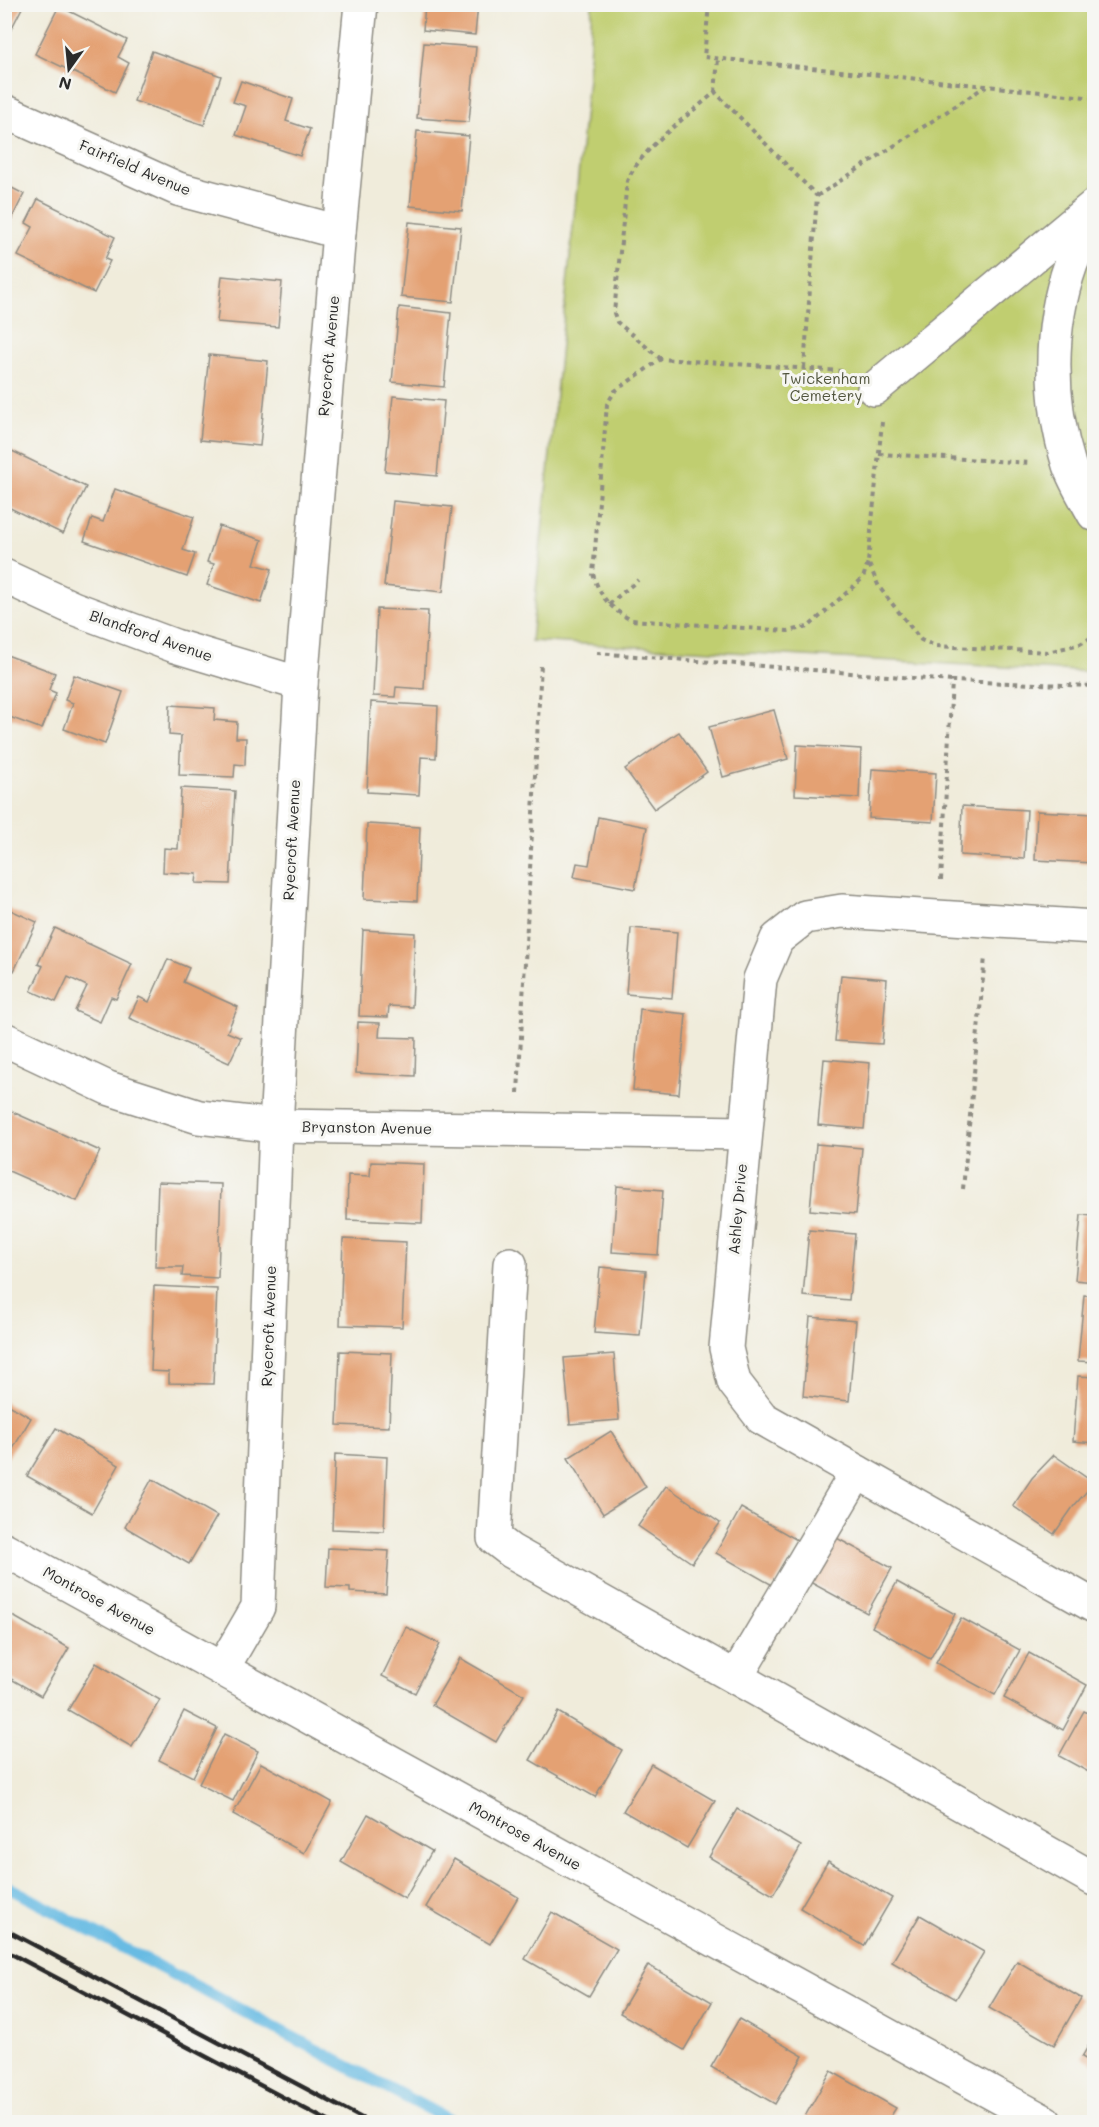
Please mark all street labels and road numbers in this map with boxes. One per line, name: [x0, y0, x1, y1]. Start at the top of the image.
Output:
street label: Fairfield Avenue: [76, 135, 194, 200]
street label: Ryecroft Avenue: [313, 295, 343, 417]
street label: Blandford Avenue: [87, 605, 215, 665]
street label: Ryecroft Avenue: [278, 779, 304, 901]
street label: Bryanston Avenue: [302, 1116, 432, 1138]
street label: Ashley Drive: [723, 1162, 751, 1255]
street label: Ryecroft Avenue: [256, 1265, 280, 1387]
street label: Montrose Avenue: [40, 1561, 159, 1639]
street label: Montrose Avenue: [466, 1796, 585, 1874]

